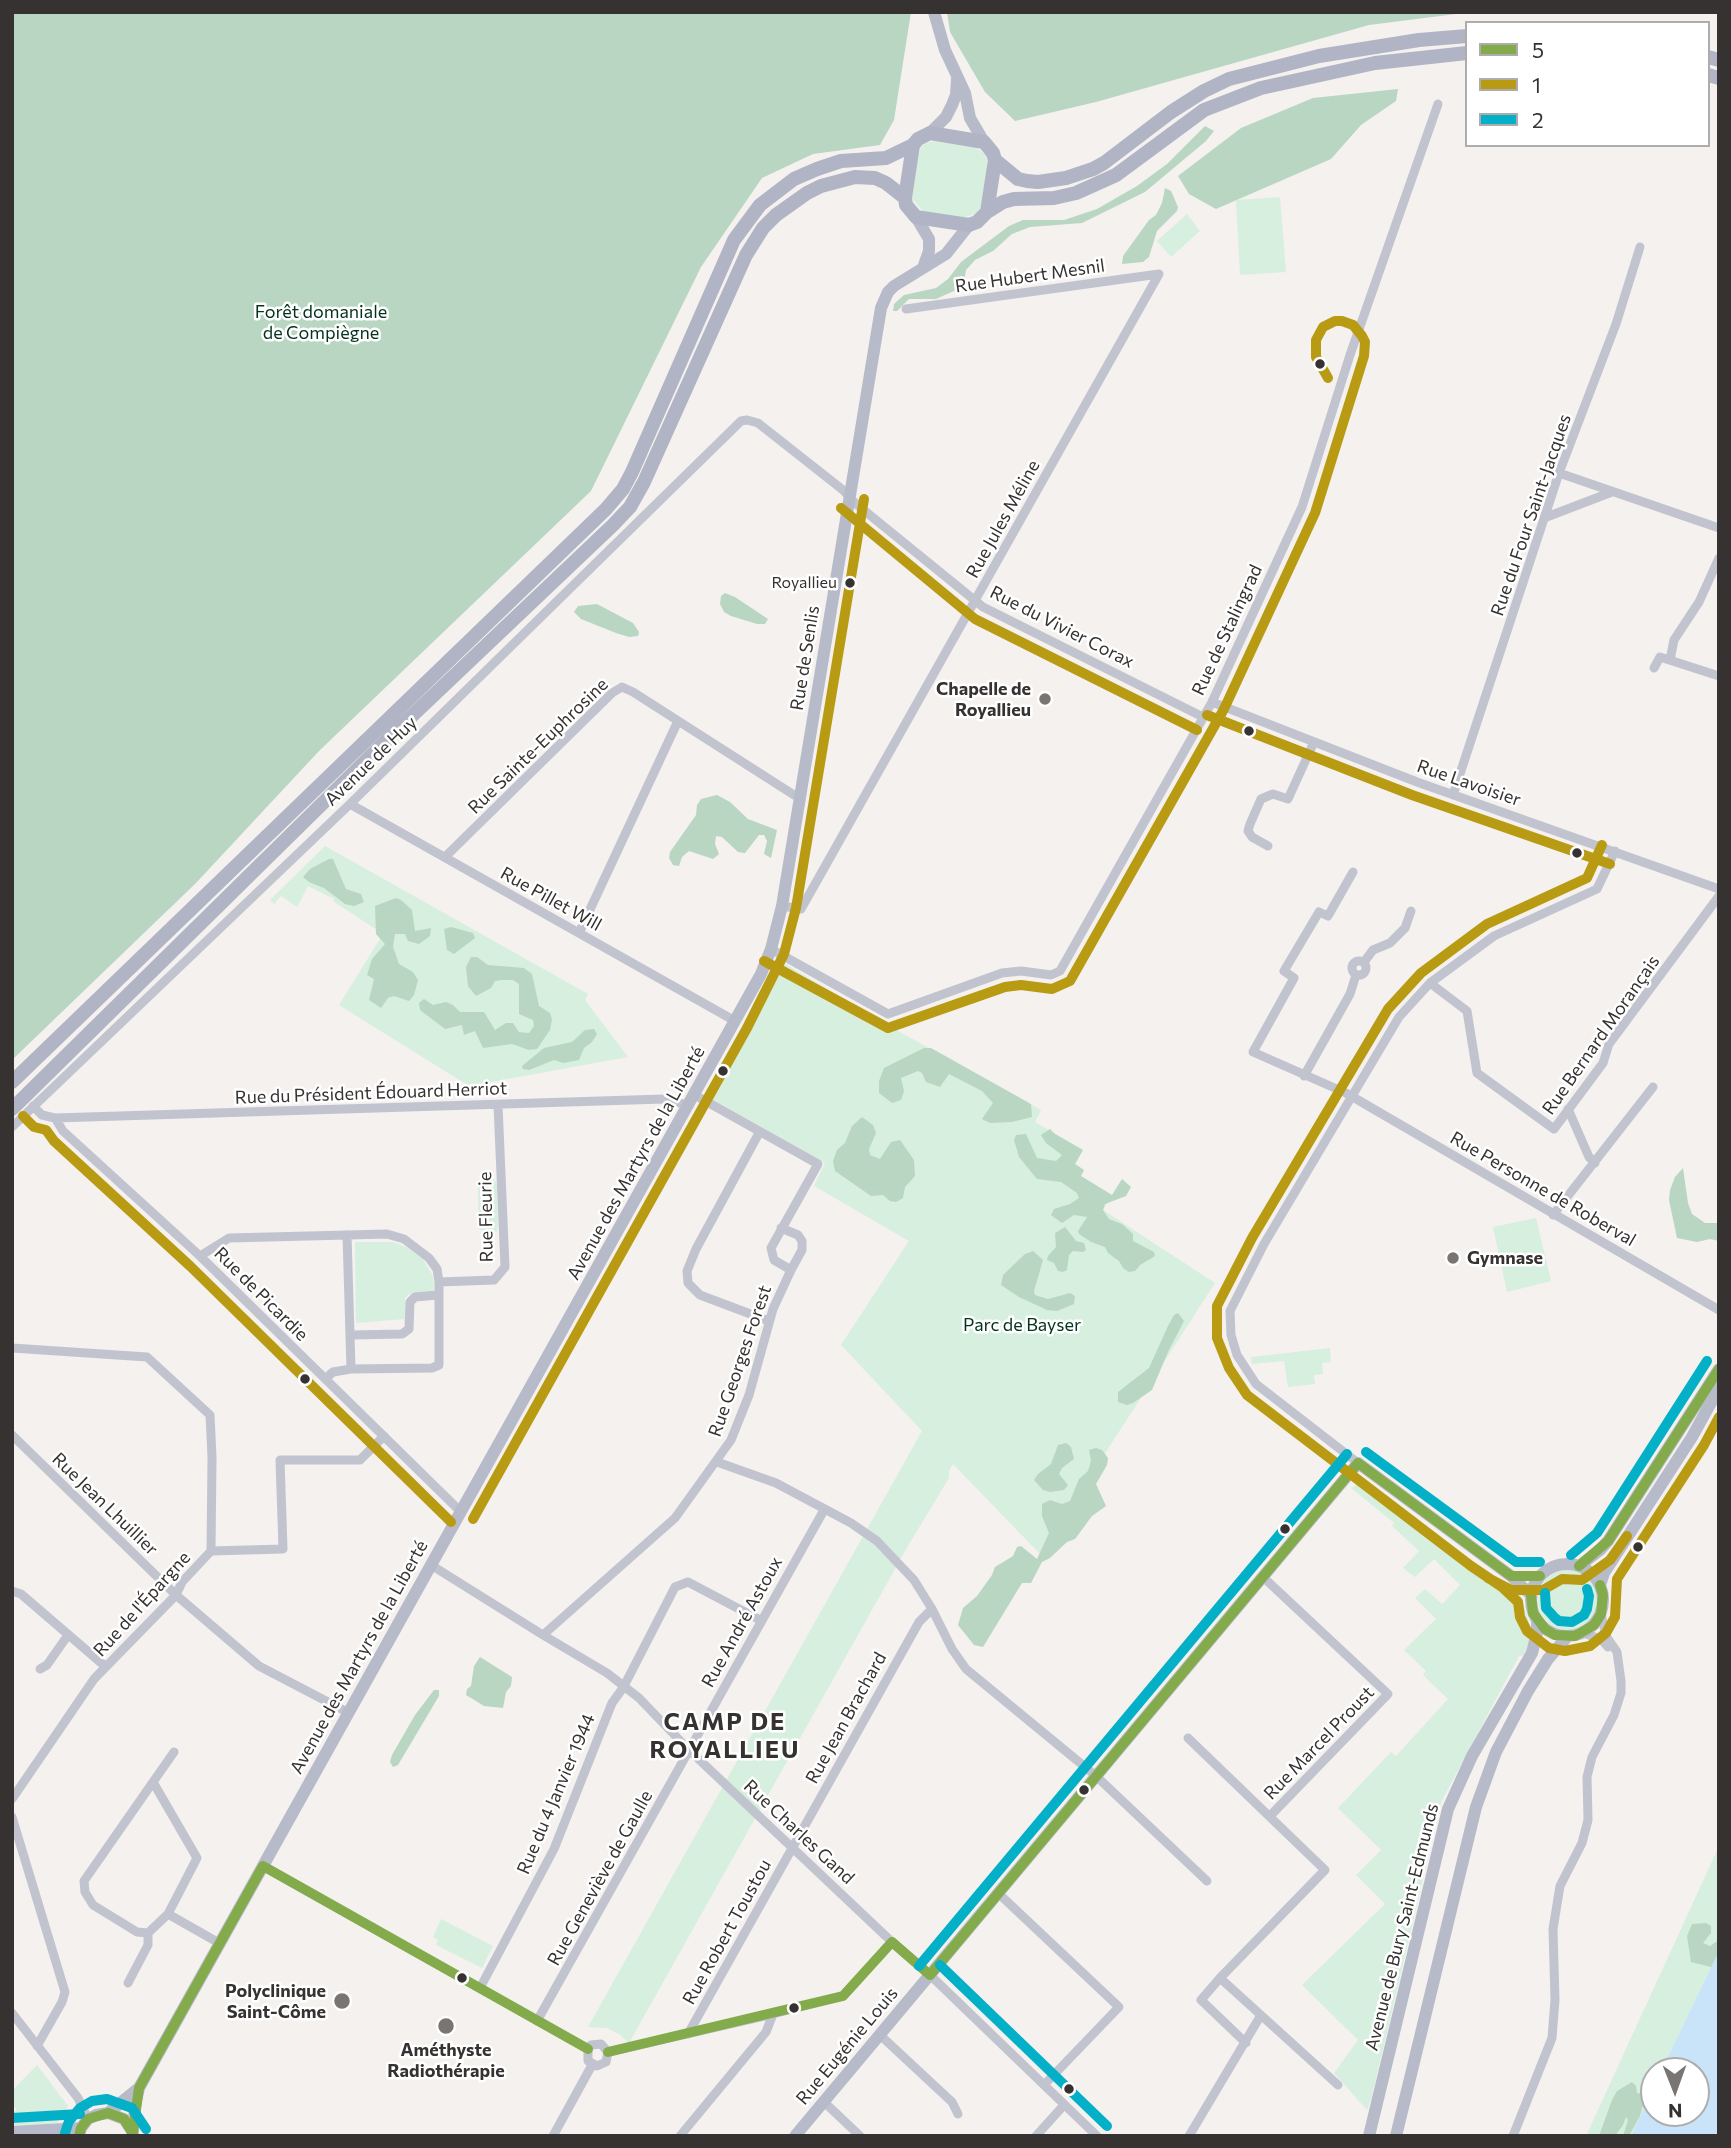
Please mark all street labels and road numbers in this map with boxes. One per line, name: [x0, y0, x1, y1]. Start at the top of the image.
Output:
street label: Rue Hubert Mesnil: [954, 255, 1106, 297]
street label: Rue du Four Saint-Jacques: [1486, 411, 1576, 619]
street label: Rue Jules Méline: [962, 456, 1044, 582]
street label: Rue de Stalingrad: [1187, 561, 1267, 699]
street label: Rue du Vivier Corax: [986, 581, 1138, 673]
street label: Rue de Senlis: [786, 604, 824, 712]
street label: Rue Sainte-Euphrosine: [464, 674, 612, 818]
street label: Avenue de Huy: [320, 712, 422, 810]
street label: Rue Lavoisier: [1414, 755, 1524, 811]
street label: Rue Pillet Will: [497, 862, 605, 936]
street label: Rue Bernard Morançais: [1538, 951, 1664, 1119]
street label: Avenue des Martyrs de la Liberté: [563, 1042, 709, 1284]
street label: Rue du Président Édouard Herriot: [235, 1077, 507, 1109]
street label: Rue Personne de Roberval: [1446, 1127, 1640, 1251]
street label: Rue Fleurie: [474, 1171, 498, 1263]
street label: Rue de Picardie: [210, 1243, 312, 1345]
street label: Rue Georges Forest: [704, 1282, 776, 1440]
street label: Rue Jean Lhuillier: [48, 1448, 162, 1560]
street label: Avenue des Martyrs de la Liberté: [286, 1536, 432, 1778]
street label: Rue de l'Épargne: [89, 1547, 195, 1661]
street label: Rue André Astoux: [697, 1553, 787, 1691]
street label: Rue Jean Brachard: [801, 1649, 891, 1787]
street label: Rue Marcel Proust: [1259, 1682, 1379, 1804]
street label: Rue du 4 Janvier 1944: [512, 1711, 600, 1877]
street label: Rue Charles Gand: [739, 1775, 859, 1889]
street label: Rue Geneviève de Gaulle: [543, 1787, 657, 1969]
street label: Avenue de Bury Saint-Edmunds: [1361, 1801, 1443, 2053]
street label: Rue Robert Toustou: [678, 1856, 776, 2008]
street label: Rue Eugénie Louis: [792, 1983, 902, 2109]

